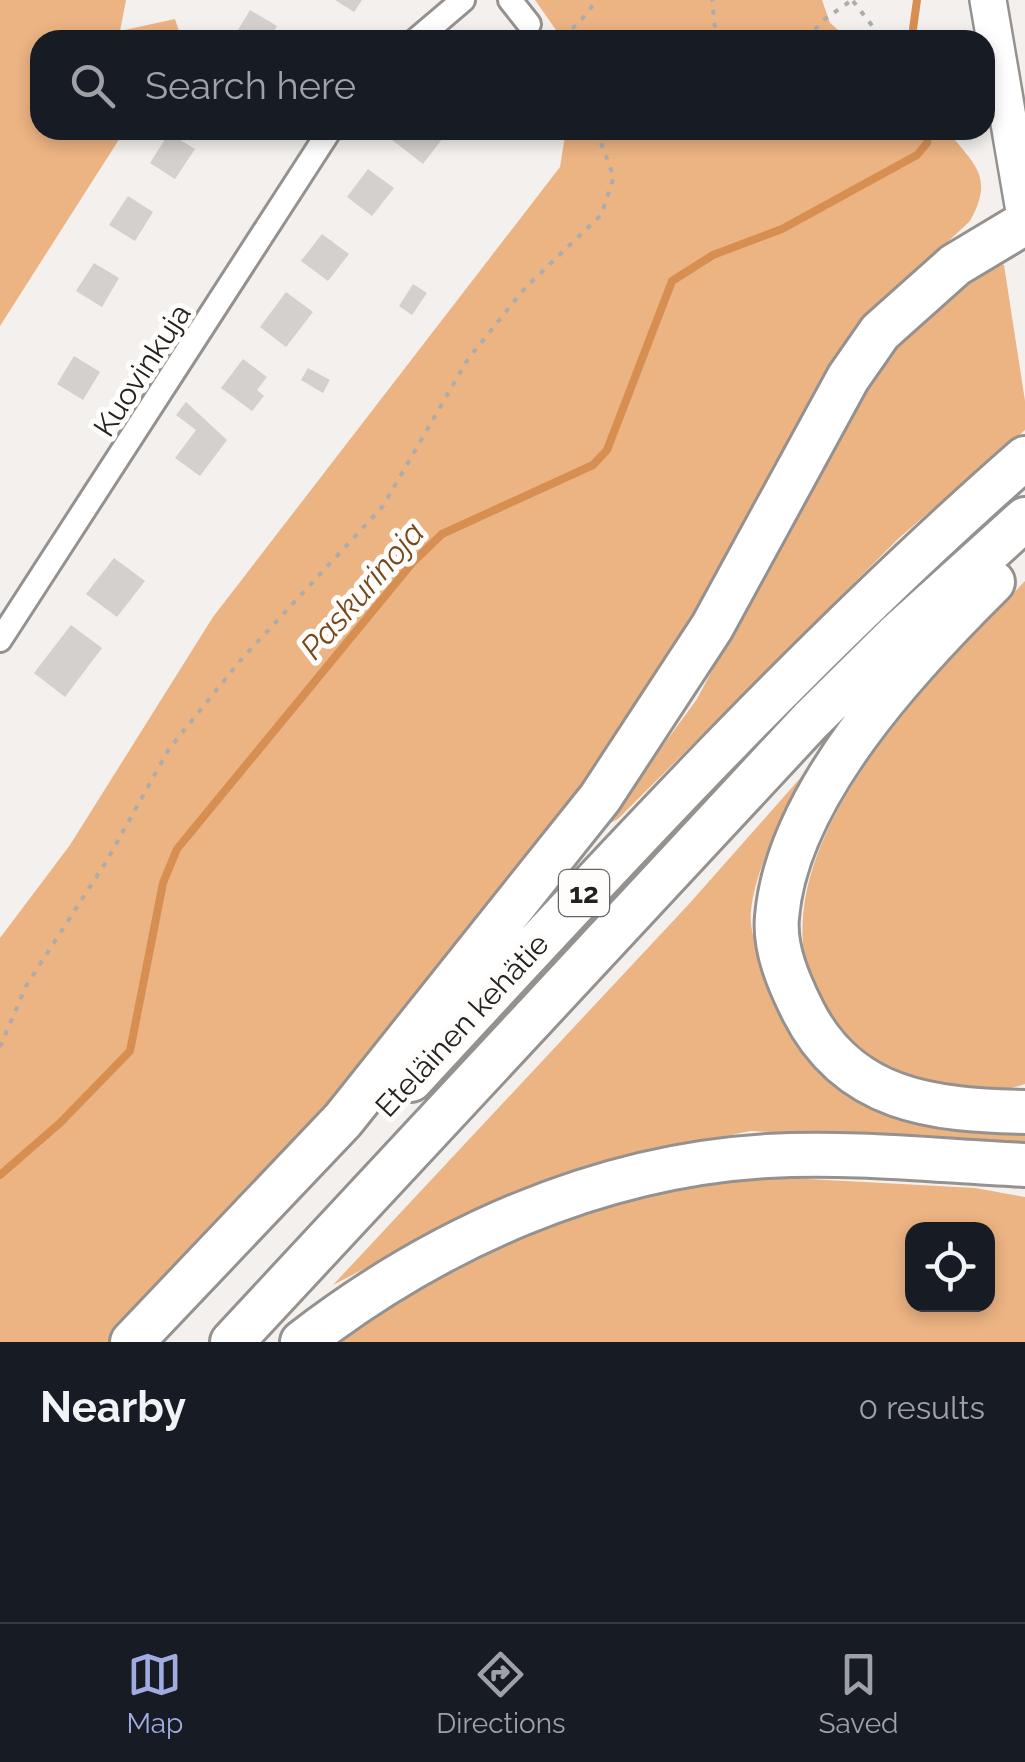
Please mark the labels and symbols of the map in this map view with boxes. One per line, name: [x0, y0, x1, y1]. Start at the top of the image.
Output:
street label: Kuovinkuja: [86, 297, 198, 443]
water label: Paskurinoja: [293, 514, 431, 666]
road number: 12: [559, 870, 609, 916]
street label: Eteläinen kehätie: [368, 926, 556, 1124]

